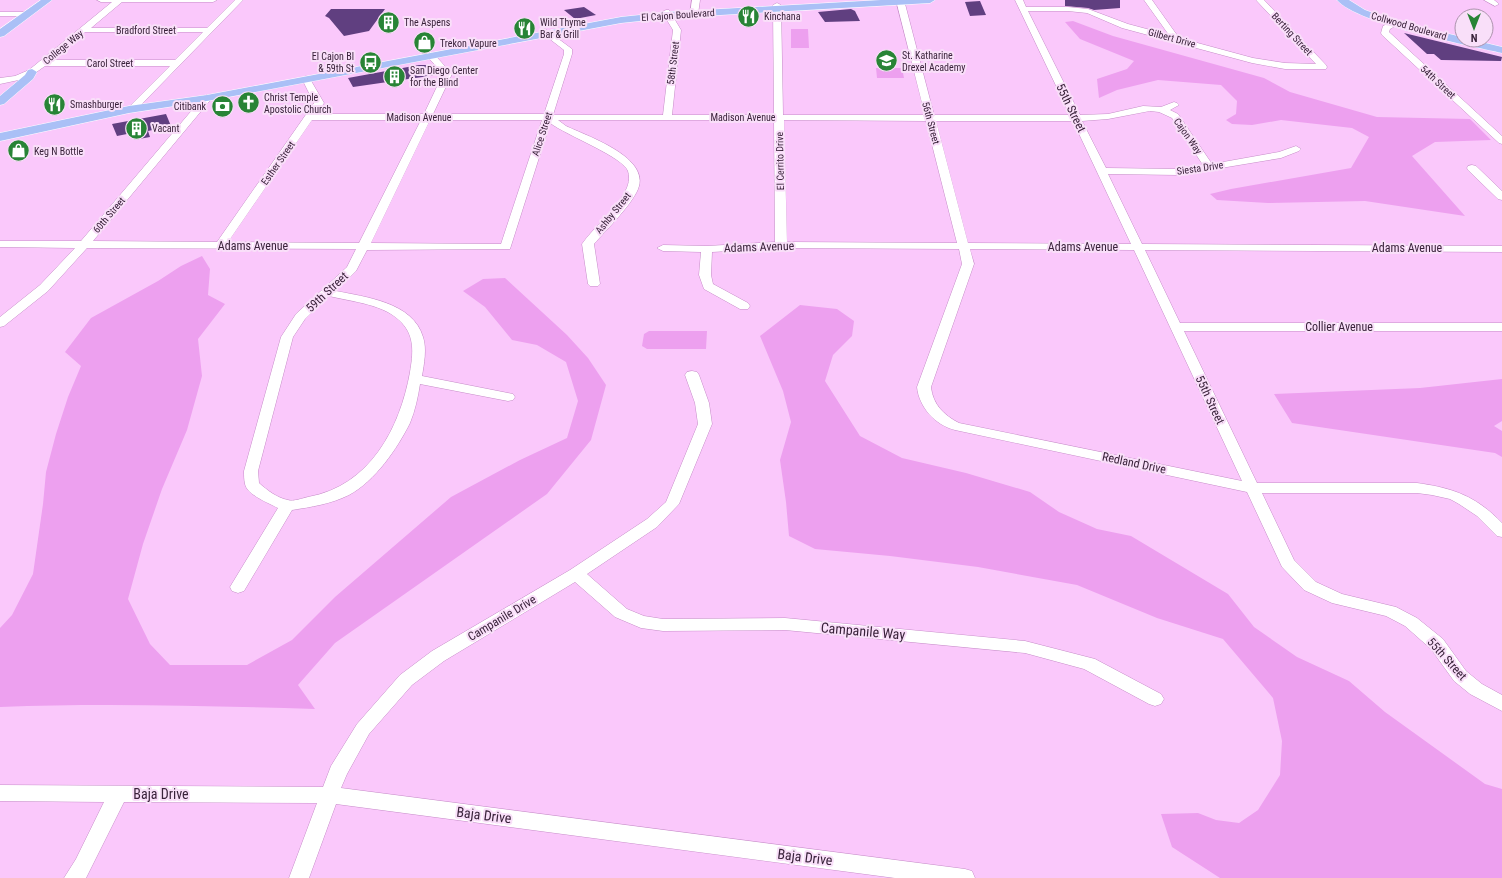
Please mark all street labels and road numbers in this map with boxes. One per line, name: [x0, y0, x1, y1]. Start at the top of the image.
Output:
street label: El Cajon Boulevard: [641, 7, 715, 23]
street label: Berting Street: [1269, 10, 1315, 58]
street label: Collwood Boulevard: [1370, 10, 1448, 42]
street label: Bradford Street: [116, 25, 176, 36]
street label: Gilbert Drive: [1147, 26, 1197, 50]
street label: College Way: [41, 28, 85, 66]
street label: 58th Street: [665, 41, 681, 85]
street label: Carol Street: [87, 58, 133, 69]
street label: 54th Street: [1418, 63, 1458, 101]
street label: 55th Street: [1053, 82, 1089, 135]
street label: 56th Street: [920, 101, 942, 145]
street label: Alice Street: [530, 111, 554, 157]
street label: Madison Avenue: [386, 112, 452, 123]
street label: Madison Avenue: [710, 112, 776, 123]
street label: Cajon Way: [1172, 116, 1204, 156]
street label: El Cerrito Drive: [774, 131, 786, 190]
street label: Esther Street: [259, 139, 297, 187]
street label: Siesta Drive: [1176, 159, 1224, 177]
street label: Ashby Street: [593, 190, 633, 236]
street label: 60th Street: [91, 195, 127, 235]
street label: Adams Avenue: [218, 239, 289, 253]
street label: Adams Avenue: [724, 239, 795, 255]
street label: Adams Avenue: [1048, 240, 1119, 254]
street label: Adams Avenue: [1372, 241, 1443, 255]
street label: 59th Street: [303, 269, 351, 315]
street label: Collier Avenue: [1305, 320, 1373, 334]
street label: 55th Street: [1193, 373, 1228, 427]
street label: Redland Drive: [1101, 449, 1168, 477]
street label: Campanile Drive: [465, 592, 539, 644]
street label: Campanile Way: [820, 619, 906, 643]
street label: 55th Street: [1424, 635, 1470, 683]
street label: Baja Drive: [133, 786, 189, 802]
street label: Baja Drive: [456, 804, 513, 826]
street label: Baja Drive: [777, 846, 834, 868]

